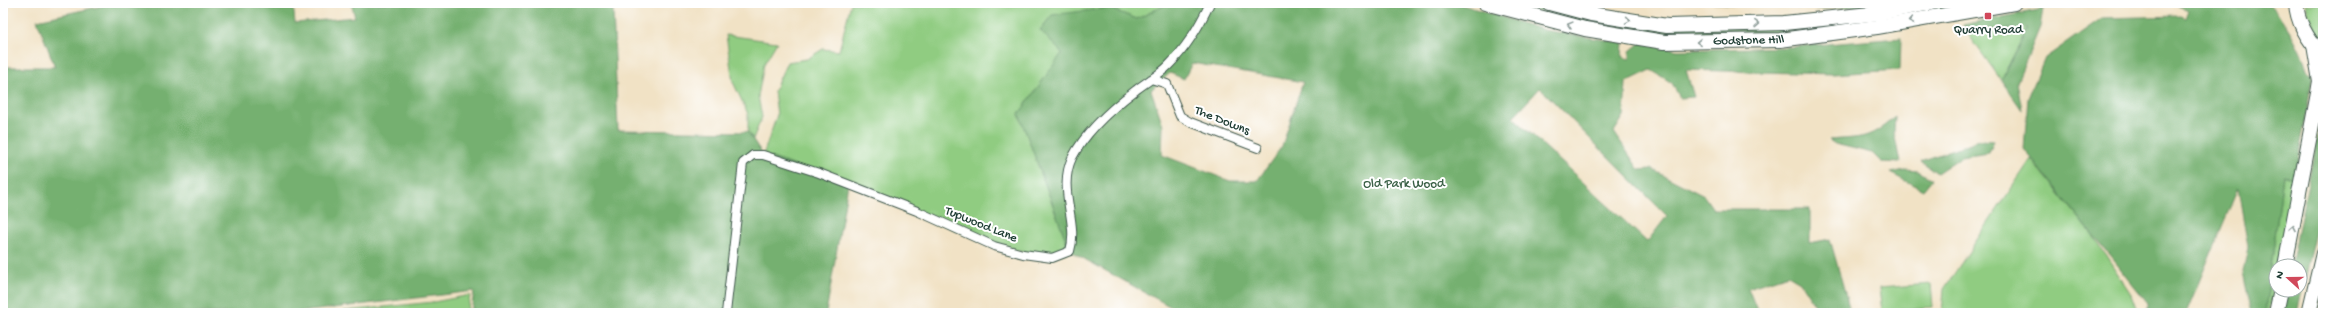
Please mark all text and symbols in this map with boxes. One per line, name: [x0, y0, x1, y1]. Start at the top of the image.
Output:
marker: Quarry Road: [1983, 11, 1993, 21]
one-way arrow: [1625, 15, 1631, 24]
one-way arrow: [1908, 17, 1914, 25]
one-way arrow: [1754, 20, 1760, 28]
one-way arrow: [1567, 21, 1574, 30]
place label: Quarry Road: [1953, 23, 2024, 38]
street label: Godstone Hill: [1713, 32, 1785, 49]
one-way arrow: [1696, 38, 1702, 46]
street label: The Downs: [1191, 103, 1253, 139]
park label: Old Park Wood: [1363, 177, 1446, 192]
street label: Tupwood Lane: [942, 203, 1020, 246]
one-way arrow: [2288, 225, 2296, 231]
north arrow: [2268, 258, 2308, 298]
text: N: [2274, 270, 2287, 281]

